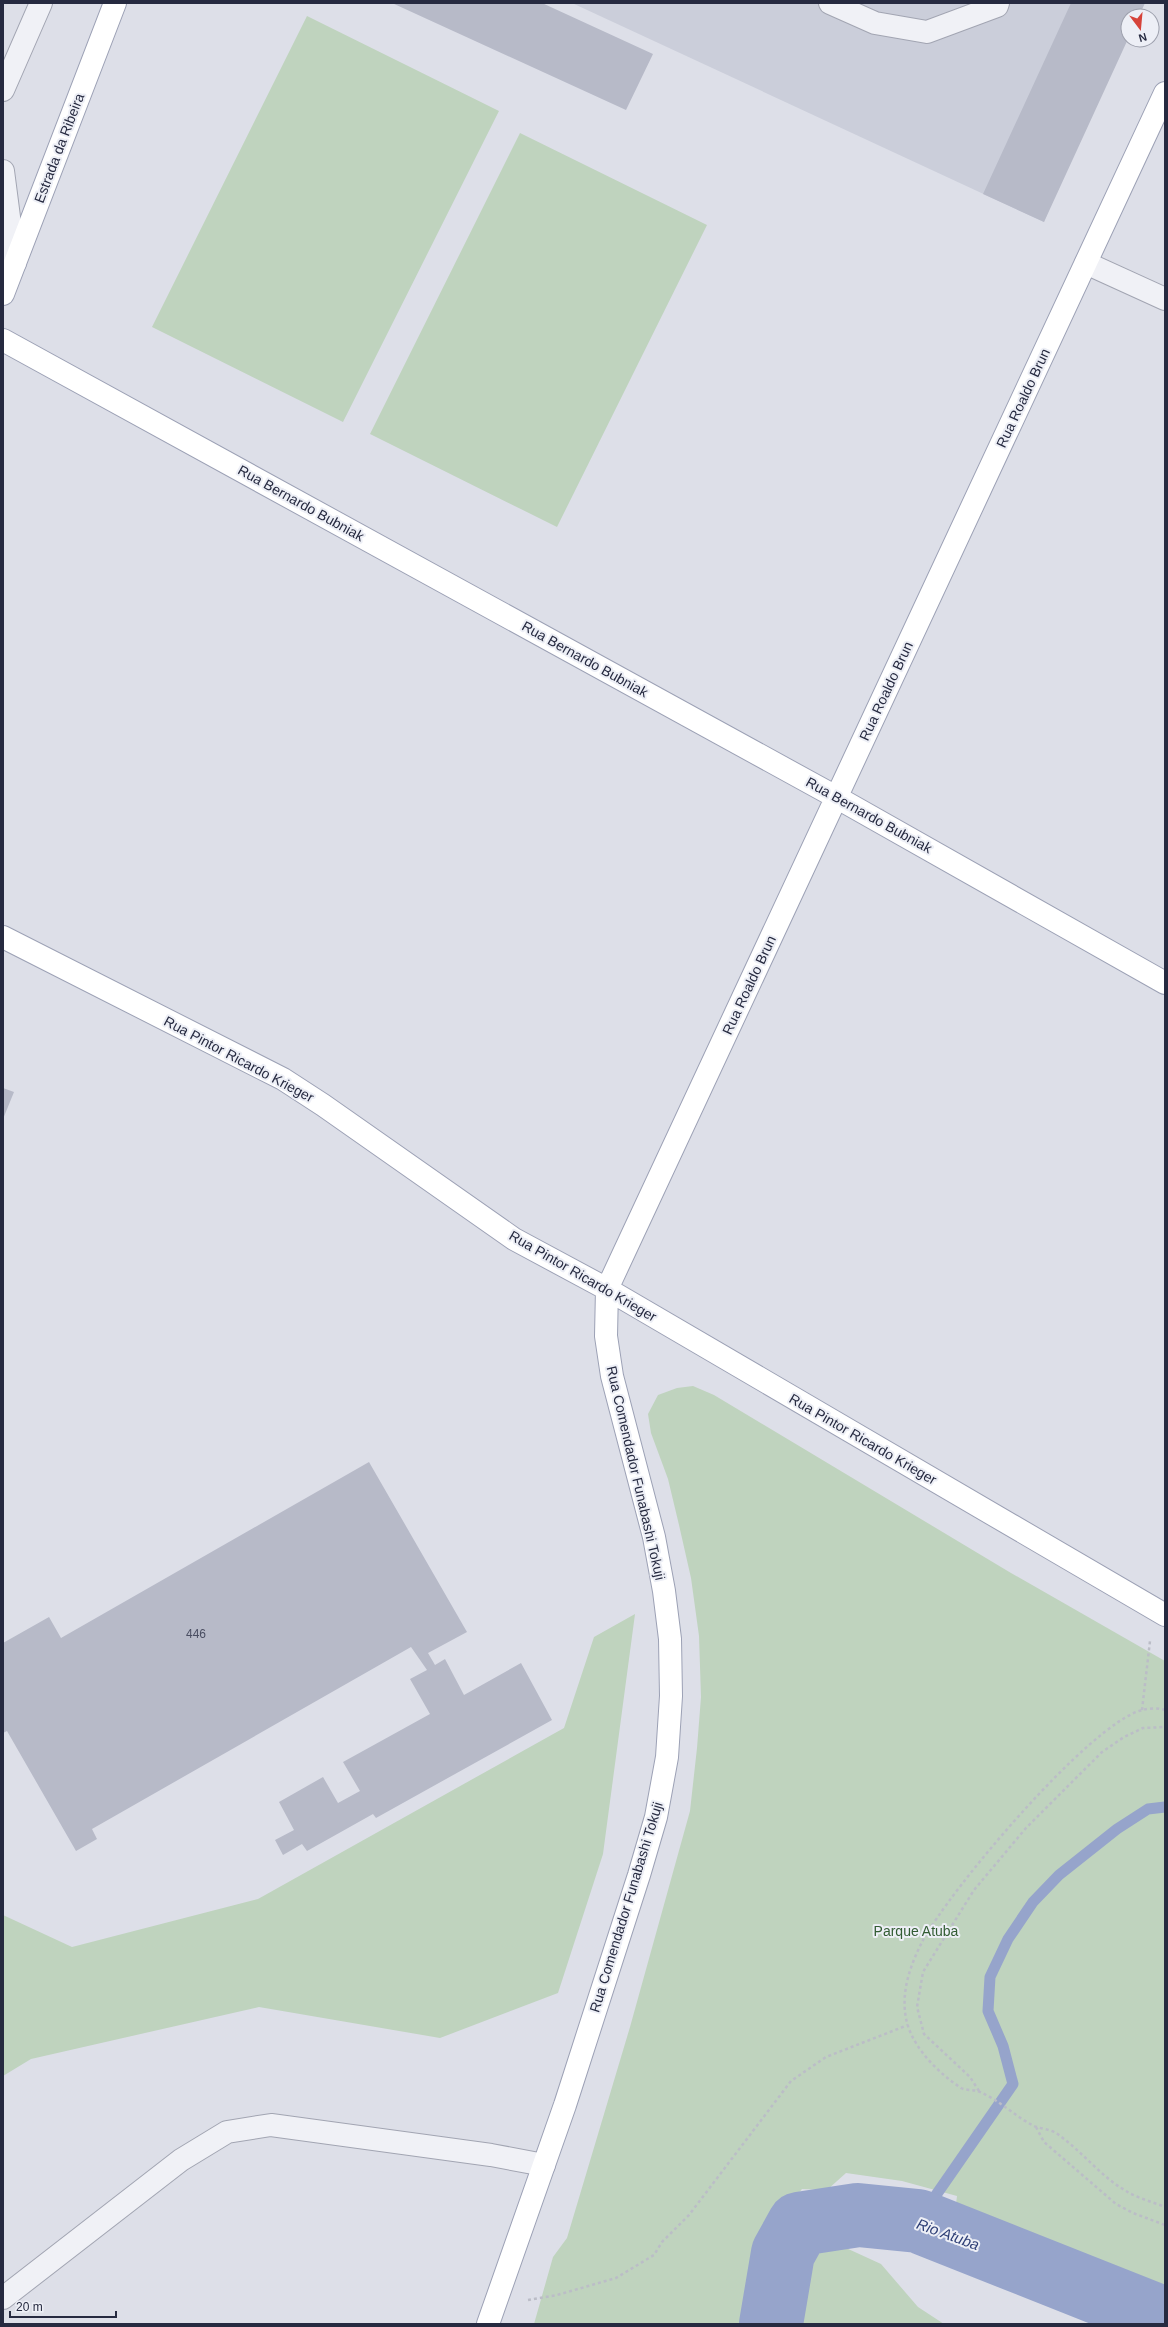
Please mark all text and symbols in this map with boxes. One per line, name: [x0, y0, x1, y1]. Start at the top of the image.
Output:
north arrow: [1120, 8, 1160, 48]
text: N: [1137, 31, 1148, 44]
street label: Estrada da Ribeira: [31, 91, 87, 205]
street label: Rua Roaldo Brun: [993, 346, 1053, 450]
street label: Rua Bernardo Bubniak: [235, 462, 368, 545]
street label: Rua Bernardo Bubniak: [519, 618, 652, 701]
street label: Rua Roaldo Brun: [856, 639, 916, 743]
street label: Rua Bernardo Bubniak: [803, 774, 936, 857]
street label: Rua Roaldo Brun: [719, 933, 779, 1037]
street label: Rua Pintor Ricardo Krieger: [161, 1013, 317, 1105]
street label: Rua Pintor Ricardo Krieger: [507, 1227, 660, 1325]
street label: Rua Comendador Funabashi Tokuji: [604, 1364, 668, 1582]
street label: Rua Pintor Ricardo Krieger: [787, 1390, 940, 1488]
house number: 446: [186, 1627, 206, 1641]
street label: Rua Comendador Funabashi Tokuji: [586, 1800, 666, 2014]
park label: Parque Atuba: [874, 1923, 959, 1939]
water label: Rio Atuba: [914, 2215, 982, 2253]
scale bar: [10, 2293, 116, 2319]
text: 20 m: [16, 2300, 43, 2314]

